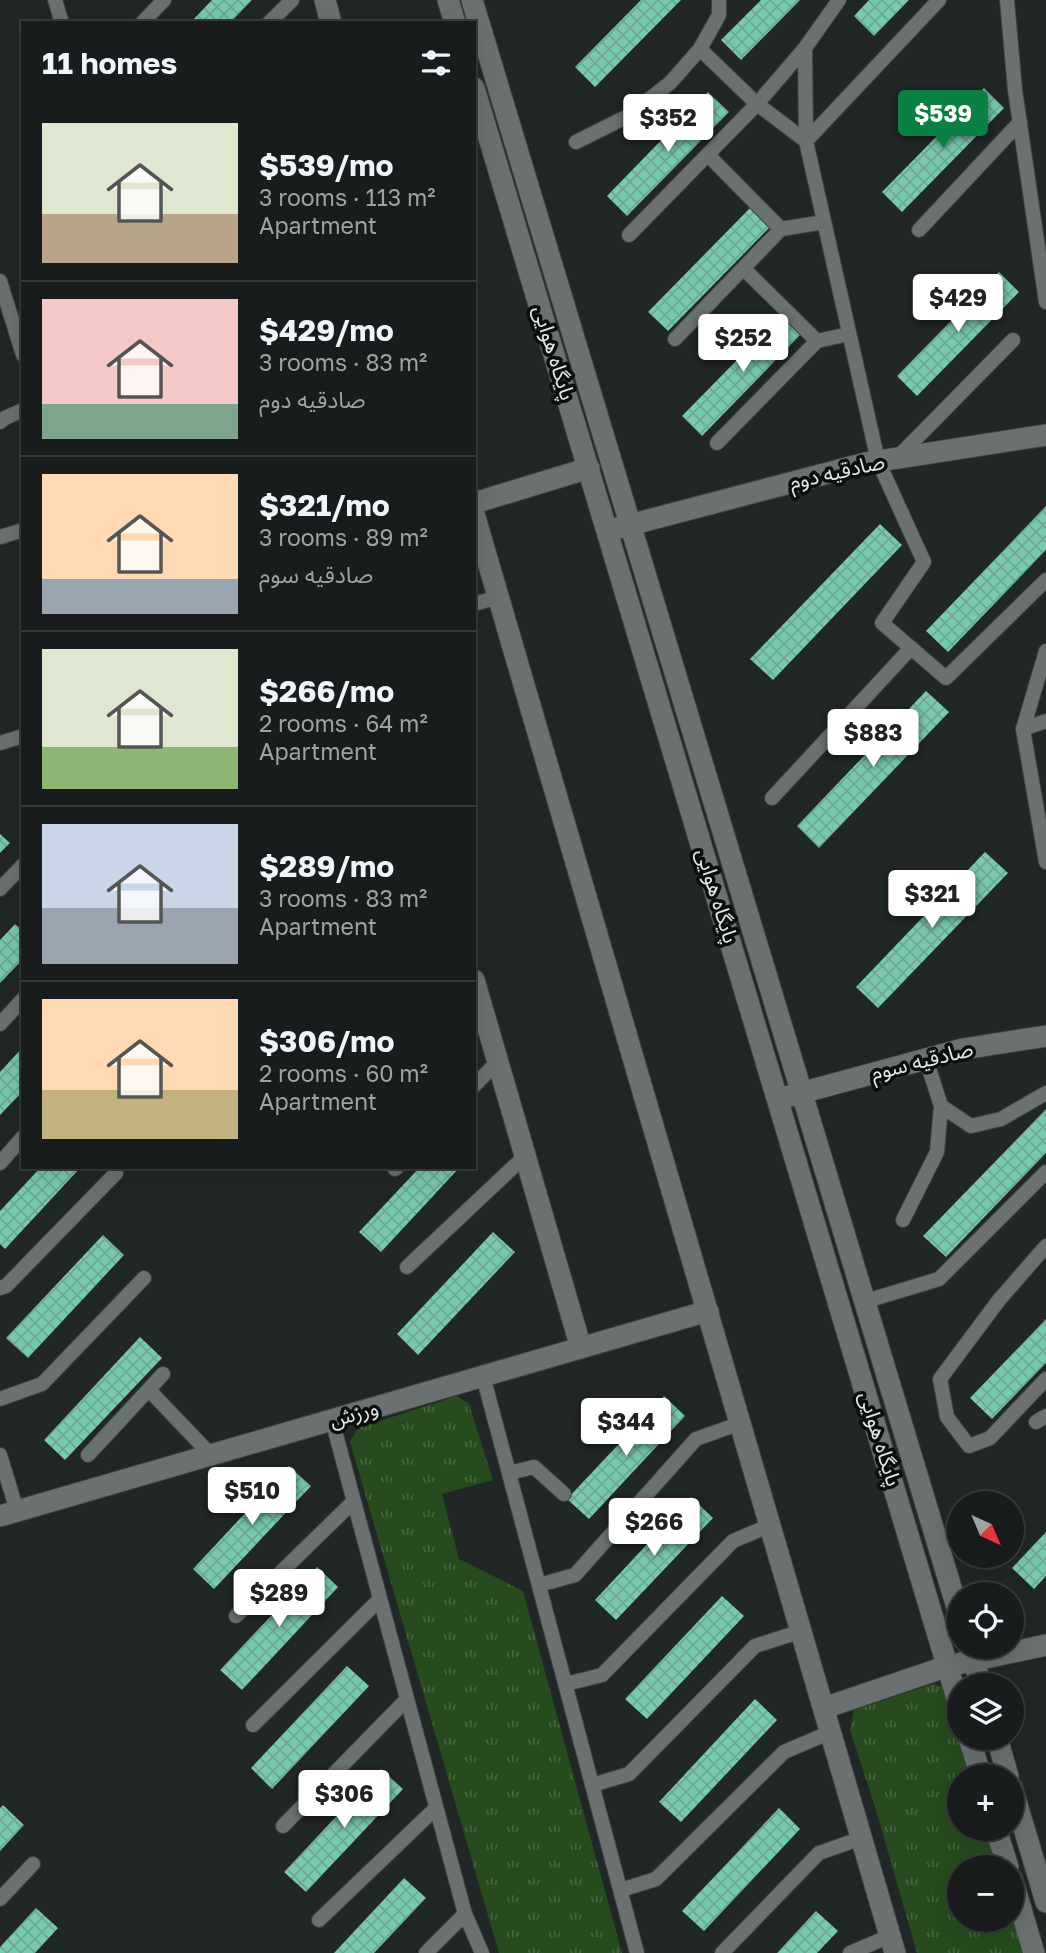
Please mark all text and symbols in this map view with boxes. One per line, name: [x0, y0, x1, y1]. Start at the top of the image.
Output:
icon: filters: [417, 44, 455, 82]
text: 11 homes: [42, 45, 177, 81]
pin: $539: [902, 90, 984, 150]
pin: $352: [627, 94, 709, 154]
text: $539: [914, 99, 972, 127]
text: $352: [639, 103, 697, 131]
text: $539/mo: [259, 147, 393, 183]
icon: home: [98, 151, 182, 235]
text: 3 rooms · 113 m²: [259, 183, 436, 211]
text: Apartment: [259, 211, 377, 239]
pin: $429: [917, 274, 999, 334]
text: $429: [929, 283, 987, 311]
street label: پایگاه هوایی: [527, 302, 582, 404]
text: $429/mo: [259, 312, 394, 348]
pin: $252: [702, 314, 784, 374]
text: $252: [714, 323, 772, 351]
icon: home: [98, 327, 182, 411]
text: 3 rooms · 83 m²: [259, 348, 427, 376]
text: صادقیه دوم: [259, 385, 366, 413]
street label: صادقیه دوم: [786, 447, 888, 499]
text: $321/mo: [259, 487, 390, 523]
icon: home: [98, 502, 182, 586]
text: 3 rooms · 89 m²: [259, 523, 428, 551]
text: صادقیه سوم: [259, 560, 373, 588]
text: $266/mo: [259, 673, 394, 709]
icon: home: [98, 677, 182, 761]
text: 2 rooms · 64 m²: [259, 709, 428, 737]
pin: $883: [832, 710, 914, 769]
text: $883: [844, 718, 902, 746]
text: Apartment: [259, 737, 377, 765]
street label: پایگاه هوایی: [690, 845, 745, 947]
text: $289/mo: [259, 848, 394, 884]
icon: home: [98, 852, 182, 936]
pin: $321: [891, 870, 973, 930]
text: $321: [904, 879, 960, 907]
text: 3 rooms · 83 m²: [259, 884, 427, 912]
text: Apartment: [259, 912, 377, 940]
text: $306/mo: [259, 1023, 395, 1059]
icon: home: [98, 1027, 182, 1111]
street label: صادقیه سوم: [868, 1035, 977, 1089]
text: 2 rooms · 60 m²: [259, 1059, 428, 1087]
text: Apartment: [259, 1087, 377, 1115]
street label: پایگاه هوایی: [853, 1388, 908, 1490]
street label: ورزش: [326, 1394, 381, 1432]
pin: $344: [585, 1398, 667, 1458]
text: $344: [597, 1407, 655, 1435]
pin: $510: [211, 1468, 293, 1527]
text: $510: [224, 1476, 280, 1504]
north arrow: [947, 1491, 1024, 1568]
map controls: [947, 1491, 1024, 1932]
pin: $266: [613, 1498, 695, 1558]
text: $266: [625, 1507, 683, 1535]
pin: $289: [238, 1570, 320, 1629]
text: $289: [250, 1578, 308, 1606]
button: locate: [947, 1582, 1024, 1659]
button: layers: [947, 1673, 1024, 1750]
button: +: [947, 1764, 1024, 1841]
pin: $306: [303, 1770, 385, 1830]
text: $306: [315, 1779, 374, 1807]
button: −: [947, 1855, 1024, 1932]

